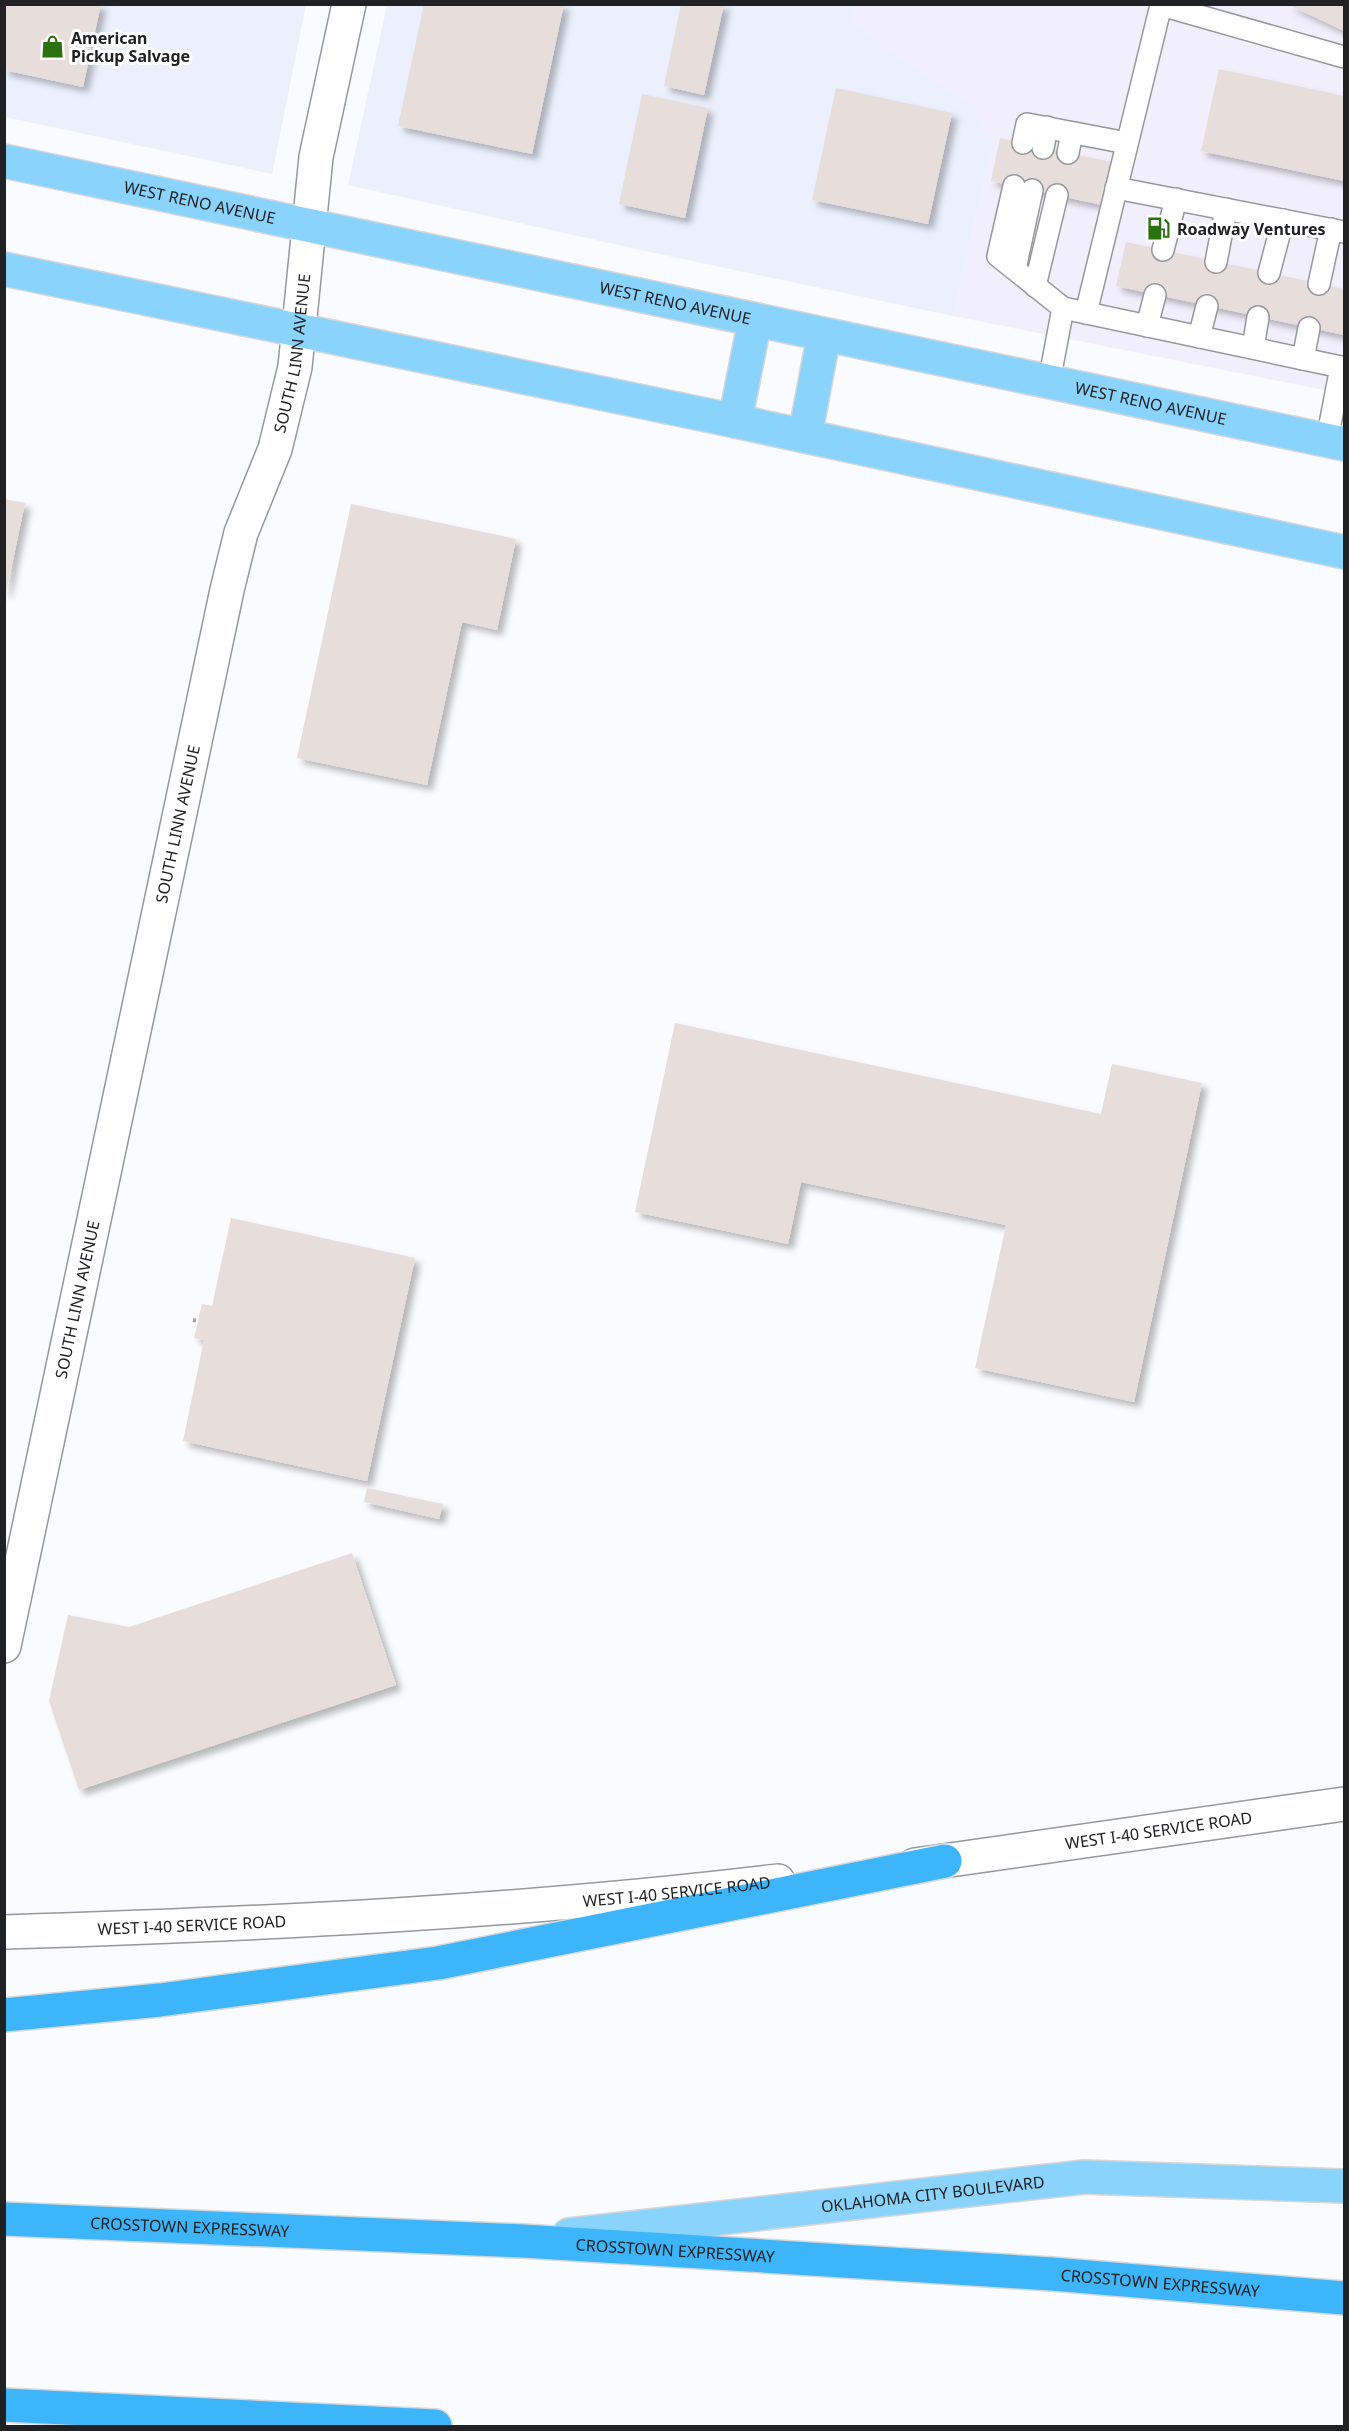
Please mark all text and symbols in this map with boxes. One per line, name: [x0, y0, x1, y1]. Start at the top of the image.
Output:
place label: American Pickup Salvage: [71, 27, 190, 67]
shop icon: American Pickup Salvage: [40, 34, 66, 60]
street label: WEST RENO AVENUE: [122, 176, 277, 229]
fuel station icon: Roadway Ventures: [1146, 216, 1172, 242]
place label: Roadway Ventures: [1177, 218, 1326, 240]
street label: SOUTH LINN AVENUE: [268, 273, 315, 435]
street label: WEST RENO AVENUE: [597, 276, 753, 329]
street label: WEST RENO AVENUE: [1073, 376, 1228, 430]
street label: SOUTH LINN AVENUE: [150, 743, 205, 905]
street label: SOUTH LINN AVENUE: [50, 1219, 105, 1381]
street label: WEST I-40 SERVICE ROAD: [1064, 1806, 1254, 1855]
street label: WEST I-40 SERVICE ROAD: [582, 1871, 772, 1912]
street label: WEST I-40 SERVICE ROAD: [97, 1910, 287, 1940]
street label: OKLAHOMA CITY BOULEVARD: [820, 2171, 1046, 2218]
street label: CROSSTOWN EXPRESSWAY: [90, 2212, 291, 2242]
street label: CROSSTOWN EXPRESSWAY: [575, 2233, 776, 2268]
street label: CROSSTOWN EXPRESSWAY: [1060, 2264, 1261, 2302]

